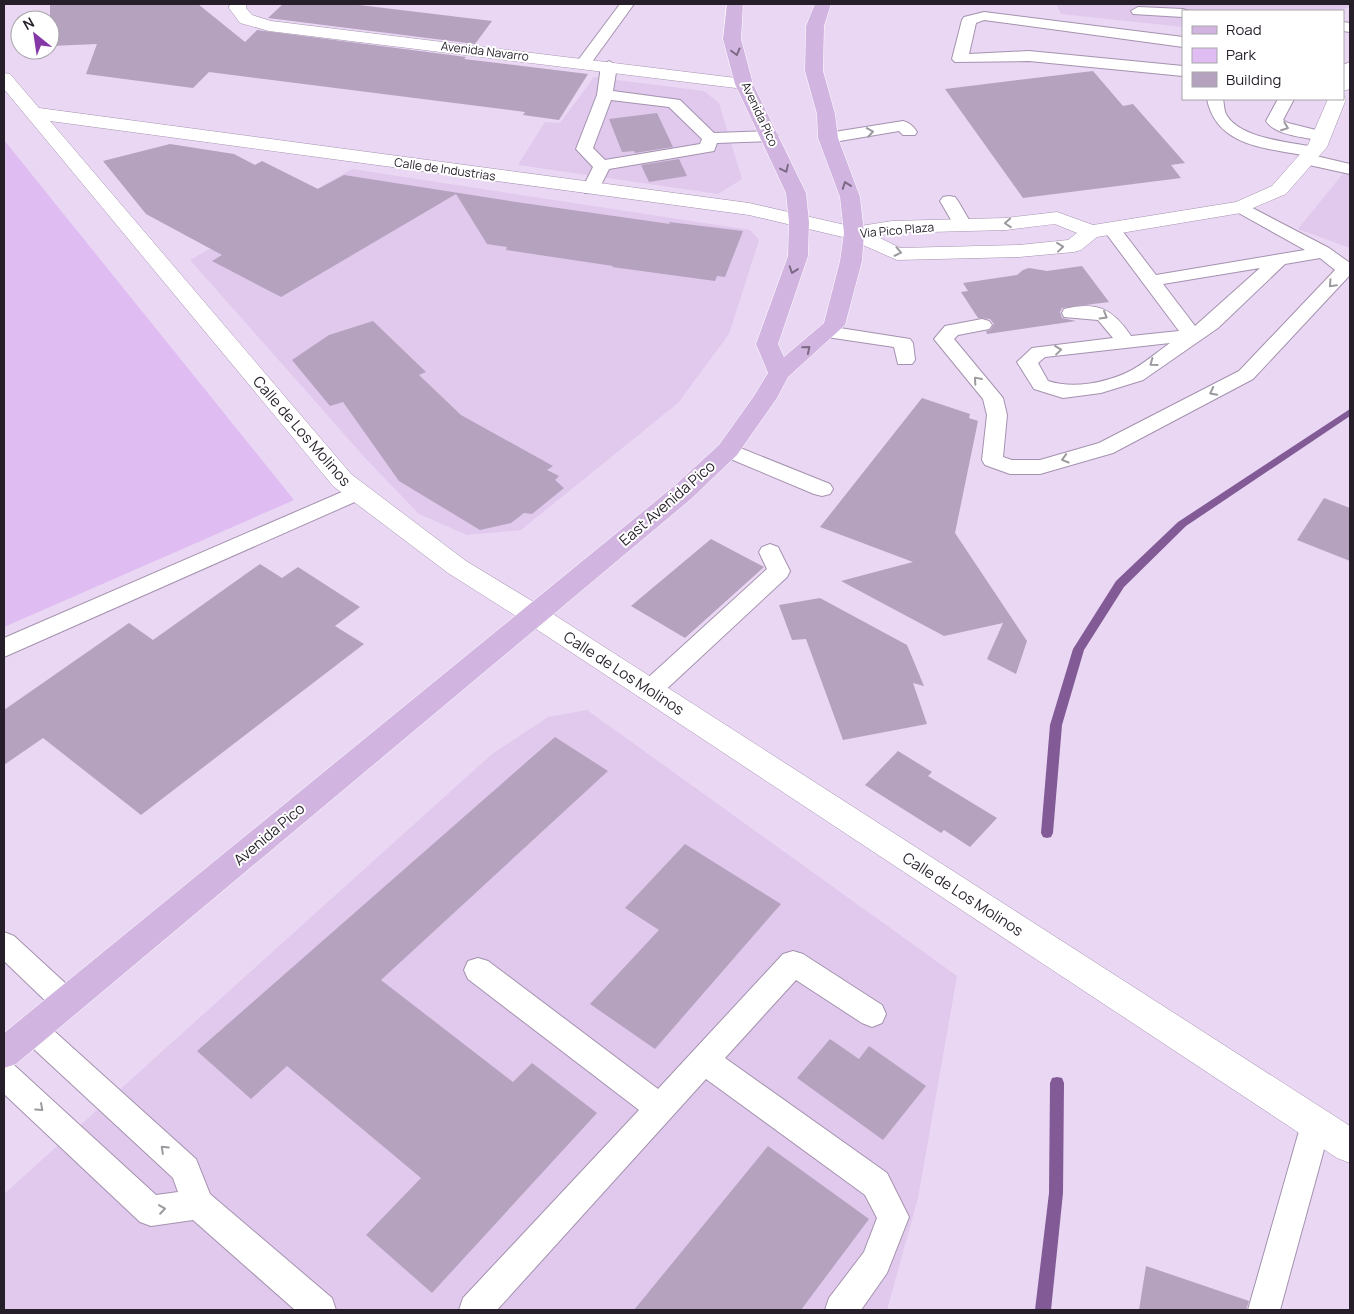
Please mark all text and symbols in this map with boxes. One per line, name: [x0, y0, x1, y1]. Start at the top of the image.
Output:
north arrow: [10, 10, 60, 60]
legend: [1182, 10, 1344, 100]
text: N: [19, 13, 37, 34]
text: Road: [1226, 19, 1262, 40]
street label: Avenida Navarro: [440, 37, 530, 65]
text: Park: [1226, 44, 1256, 65]
one-way arrow: [730, 47, 740, 56]
text: Building: [1226, 69, 1281, 90]
street label: Avenida Pico: [738, 79, 782, 149]
one-way arrow: [1280, 121, 1289, 131]
one-way arrow: [865, 127, 874, 137]
street label: Calle de Industrias: [393, 153, 497, 185]
one-way arrow: [779, 164, 789, 173]
one-way arrow: [842, 181, 852, 190]
street label: Via Pico Plaza: [859, 218, 935, 242]
one-way arrow: [1004, 218, 1012, 229]
one-way arrow: [1056, 242, 1064, 253]
one-way arrow: [894, 246, 902, 257]
one-way arrow: [789, 265, 799, 273]
one-way arrow: [1329, 278, 1338, 287]
one-way arrow: [1099, 310, 1108, 320]
one-way arrow: [1054, 345, 1062, 356]
one-way arrow: [801, 347, 810, 355]
one-way arrow: [1150, 358, 1159, 366]
street label: Calle de Los Molinos: [248, 371, 356, 491]
one-way arrow: [974, 377, 983, 386]
one-way arrow: [1209, 386, 1218, 396]
one-way arrow: [1062, 454, 1070, 464]
street label: East Avenida Pico: [615, 455, 720, 551]
street label: Calle de Los Molinos: [560, 626, 688, 720]
street label: Avenida Pico: [229, 798, 309, 870]
street label: Calle de Los Molinos: [899, 847, 1027, 941]
one-way arrow: [34, 1102, 43, 1111]
one-way arrow: [161, 1146, 170, 1155]
one-way arrow: [157, 1205, 166, 1215]

